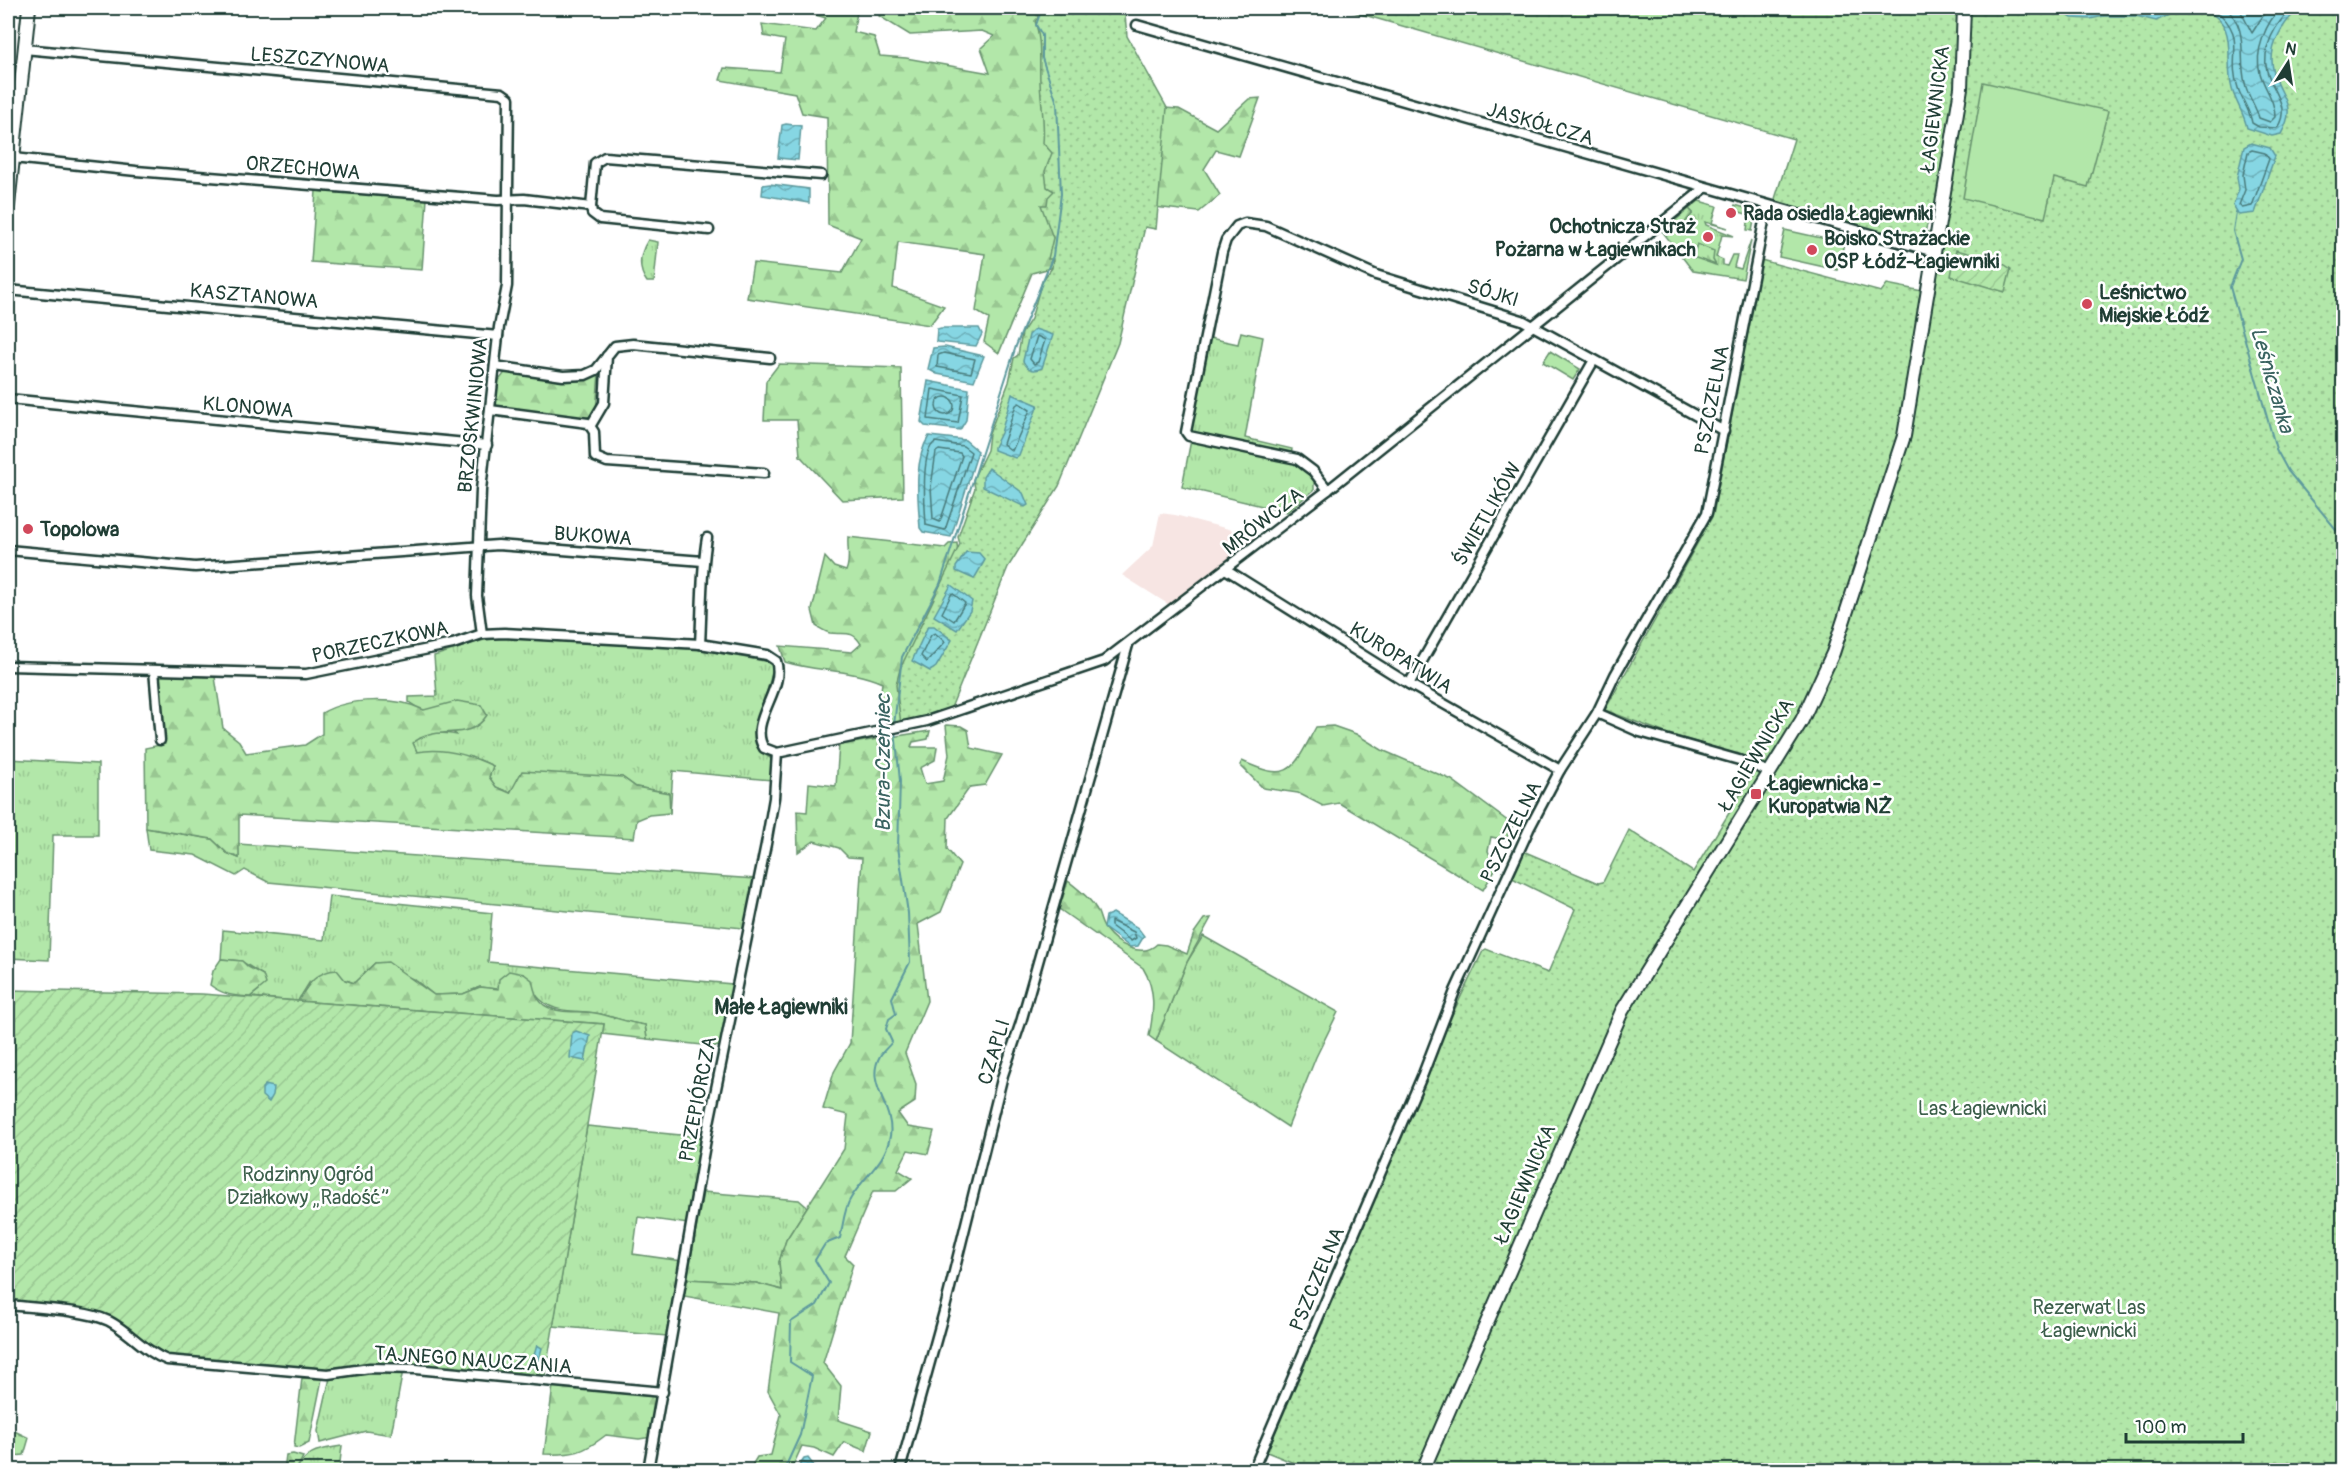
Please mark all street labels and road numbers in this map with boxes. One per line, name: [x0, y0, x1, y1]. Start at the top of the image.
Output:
street label: LESZCZYNOWA: [249, 41, 391, 79]
street label: ŁAGIEWNICKA: [1915, 44, 1955, 176]
street label: JASKÓŁCZA: [1484, 97, 1596, 151]
street label: ORZECHOWA: [245, 151, 361, 185]
street label: SÓJKI: [1464, 273, 1522, 313]
street label: KASZTANOWA: [189, 278, 319, 314]
street label: BRZOSKWINIOWA: [452, 336, 494, 494]
street label: PSZCZELNA: [1689, 343, 1735, 457]
street label: KLONOWA: [202, 391, 294, 423]
street label: ŚWIETLIKÓW: [1447, 458, 1527, 570]
street label: MRÓWCZA: [1218, 482, 1308, 560]
street label: BUKOWA: [553, 521, 633, 551]
street label: PORZECZKOWA: [309, 615, 451, 669]
street label: KUROPATWIA: [1345, 617, 1457, 700]
street label: ŁAGIEWNICKA: [1711, 694, 1800, 818]
street label: PSZCZELNA: [1475, 777, 1547, 887]
street label: CZAPLI: [972, 1016, 1016, 1088]
street label: PRZEPIÓRCZA: [674, 1034, 722, 1164]
street label: ŁAGIEWNICKA: [1488, 1120, 1561, 1249]
street label: PSZCZELNA: [1284, 1223, 1350, 1335]
street label: TAJNEGO NAUCZANIA: [373, 1341, 573, 1379]

